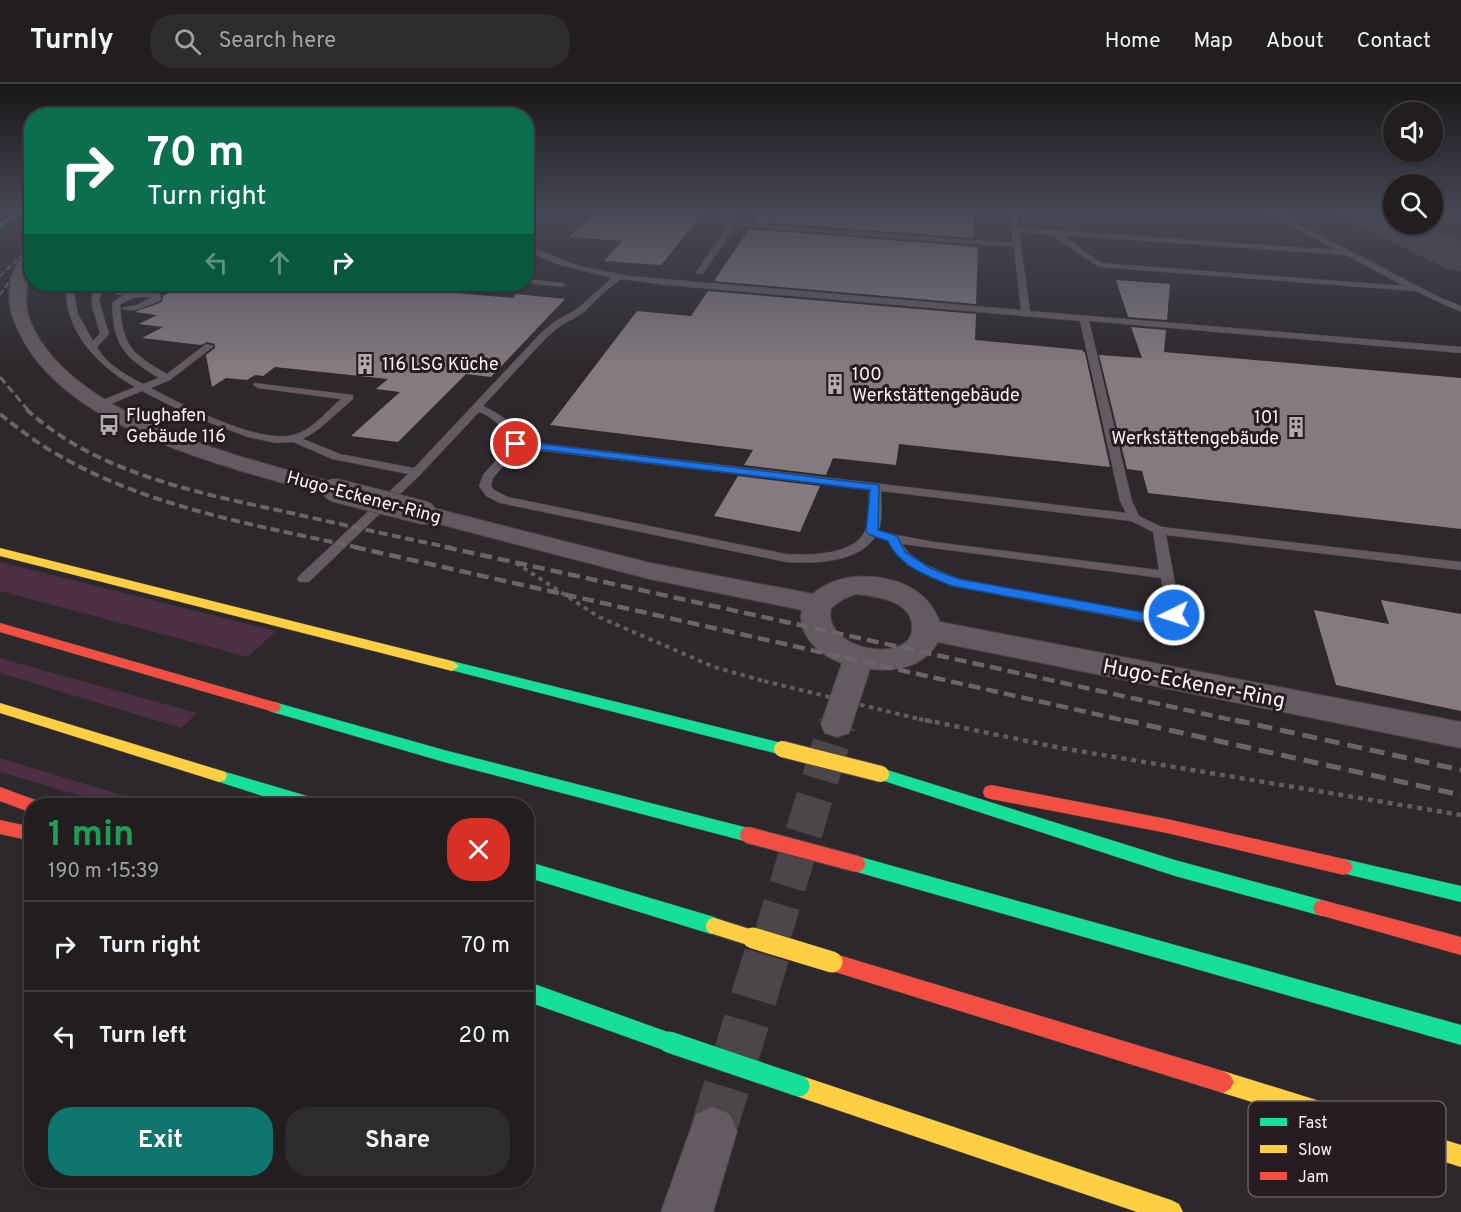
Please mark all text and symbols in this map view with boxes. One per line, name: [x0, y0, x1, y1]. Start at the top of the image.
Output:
search box: [150, 14, 570, 68]
text: Turnly: [30, 23, 114, 59]
icon: search: [171, 25, 204, 58]
text: Search here: [219, 28, 336, 55]
text: Home: [1105, 28, 1161, 55]
text: Map: [1194, 28, 1233, 55]
text: About: [1266, 28, 1324, 55]
text: Contact: [1357, 28, 1431, 55]
map controls: [1383, 102, 1443, 234]
button: sound: [1383, 102, 1443, 162]
text: 70 m: [147, 128, 245, 181]
icon: right: [48, 132, 126, 210]
button: search: [1383, 174, 1443, 234]
text: Turn right: [147, 180, 266, 214]
icon: left: [200, 246, 233, 279]
icon: ahead: [263, 246, 296, 279]
icon: right: [326, 246, 359, 279]
building icon: 116 LSG Küche: [353, 352, 377, 376]
place label: 116 LSG Küche: [382, 354, 499, 377]
place label: 100 Werkstättengebäude: [852, 364, 1020, 408]
building icon: 100 Werkstättengebäude: [823, 372, 847, 396]
place label: Flughafen Gebäude 116: [126, 405, 226, 449]
place label: 101 Werkstättengebäude: [1111, 407, 1279, 451]
bus stop icon: Flughafen Gebäude 116: [97, 413, 121, 437]
building icon: 101 Werkstättengebäude: [1284, 415, 1308, 439]
pin: [490, 418, 541, 469]
icon: arrive: [499, 427, 532, 460]
street label: Hugo-Eckener-Ring: [284, 467, 443, 530]
position arrow: [1142, 583, 1206, 647]
street label: Hugo-Eckener-Ring: [1100, 654, 1287, 715]
text: 1 min: [48, 813, 134, 859]
button: close: [447, 818, 510, 881]
text: 190 m · 15:39: [48, 859, 159, 885]
icon: right: [48, 930, 81, 963]
text: Turn right: [99, 933, 201, 960]
text: 70 m: [461, 933, 510, 960]
icon: left: [48, 1020, 81, 1053]
text: Turn left: [99, 1023, 187, 1050]
text: 20 m: [459, 1023, 510, 1050]
legend: [1248, 1101, 1446, 1197]
button: Exit: [48, 1107, 273, 1176]
button: Share: [285, 1107, 510, 1176]
text: Fast: [1298, 1114, 1328, 1134]
text: Slow: [1298, 1141, 1332, 1161]
text: Jam: [1298, 1168, 1329, 1188]

